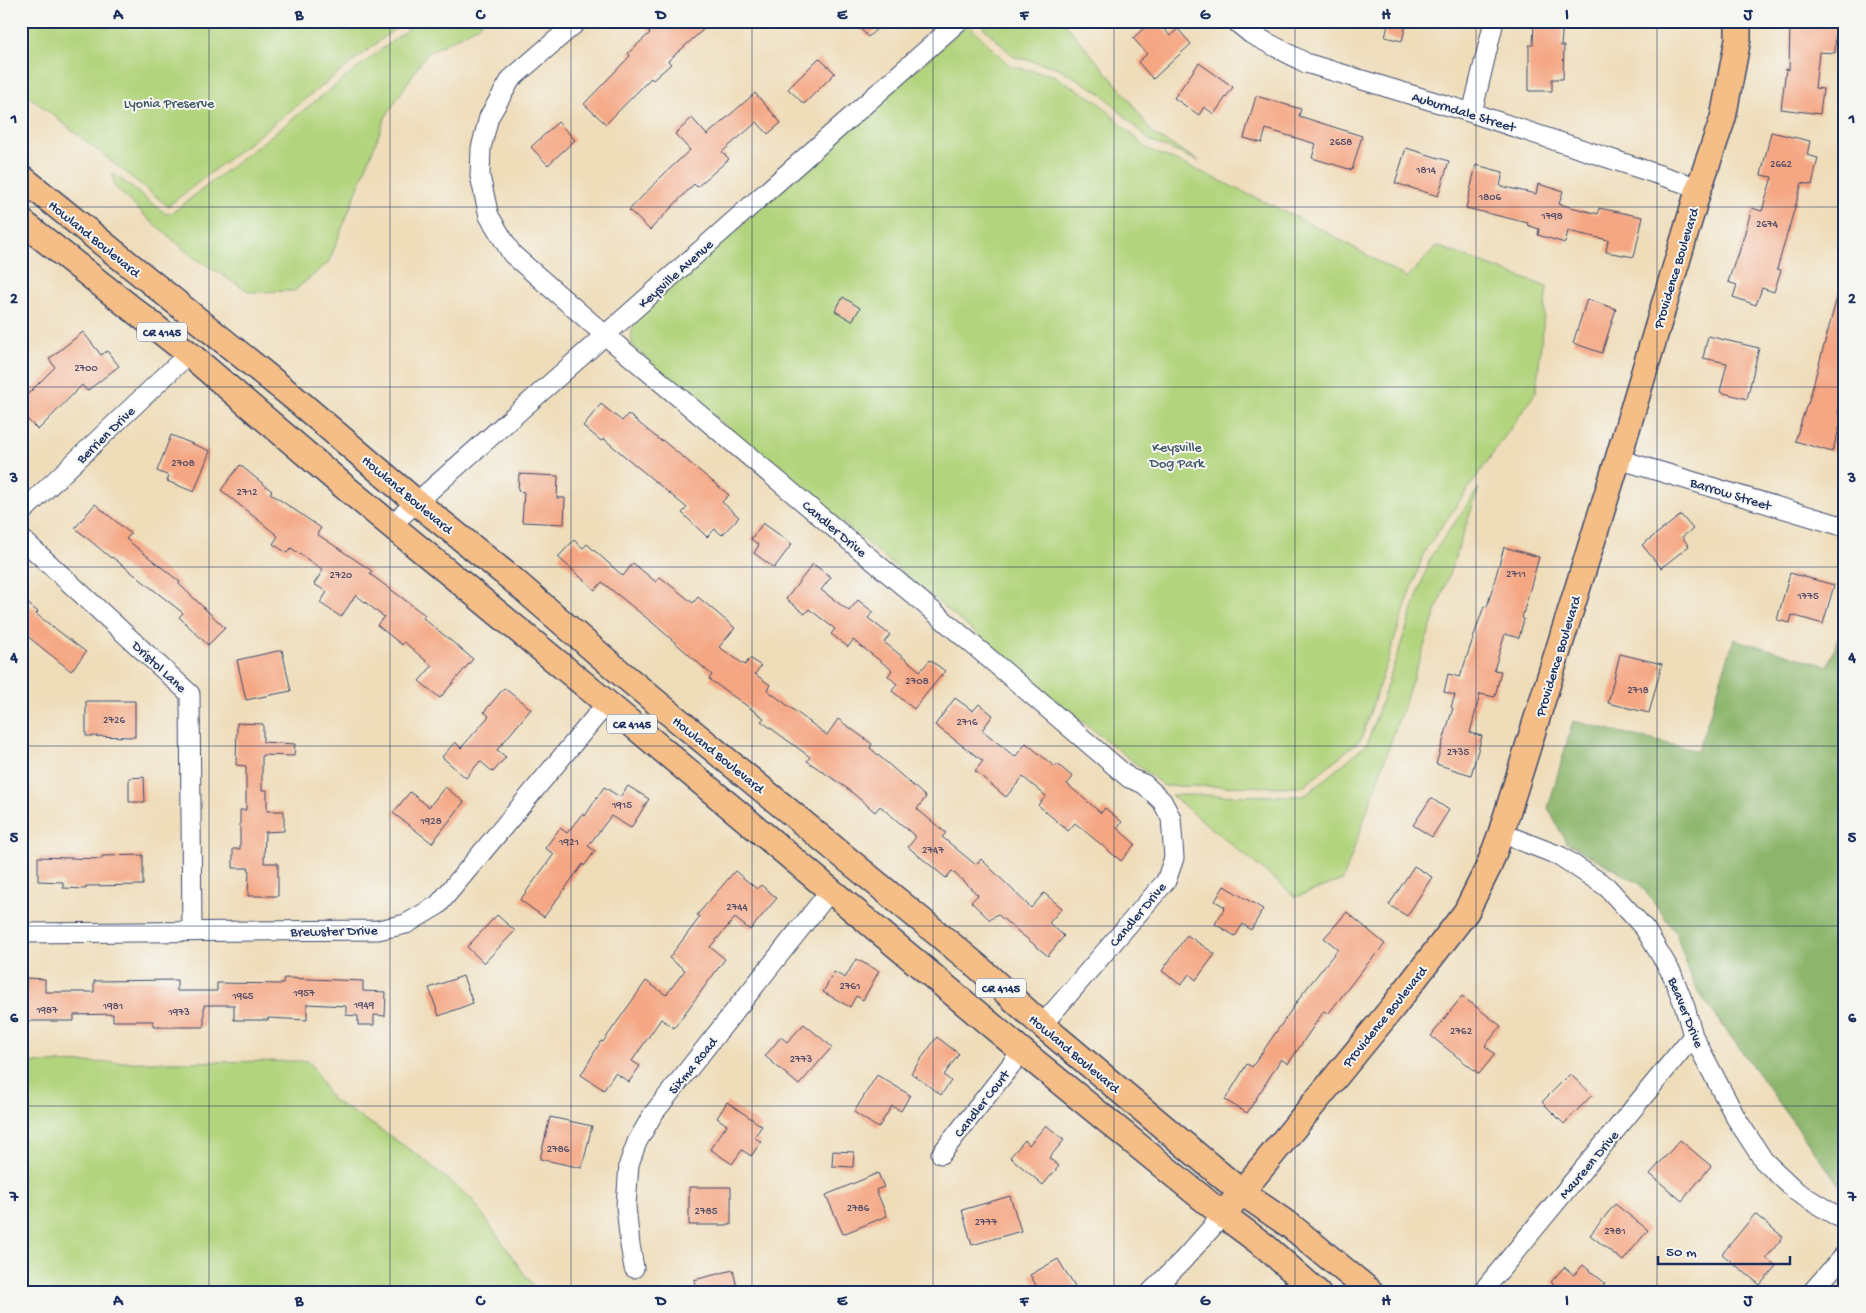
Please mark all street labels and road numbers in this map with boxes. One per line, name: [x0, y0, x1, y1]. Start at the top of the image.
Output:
street label: Auburndale Street: [1409, 90, 1518, 138]
street label: Howland Boulevard: [44, 198, 144, 283]
street label: Providence Boulevard: [1651, 205, 1704, 332]
street label: Keysville Avenue: [636, 236, 718, 313]
road number: CR 4145: [137, 322, 187, 342]
street label: Berrien Drive: [73, 403, 140, 469]
street label: Howland Boulevard: [357, 453, 457, 540]
street label: Barrow Street: [1687, 475, 1774, 516]
street label: Candler Drive: [798, 498, 870, 562]
street label: Providence Boulevard: [1533, 593, 1586, 720]
street label: Dristol Lane: [127, 638, 190, 698]
road number: CR 4145: [607, 714, 657, 734]
street label: Howland Boulevard: [668, 714, 768, 799]
street label: Candler Drive: [1107, 879, 1171, 951]
street label: Brewster Drive: [289, 923, 378, 942]
street label: Providence Boulevard: [1339, 962, 1433, 1072]
street label: Beaver Drive: [1663, 974, 1707, 1051]
road number: CR 4145: [976, 978, 1026, 998]
street label: Howland Boulevard: [1024, 1012, 1124, 1099]
street label: Sixma Road: [666, 1033, 723, 1099]
street label: Candler Court: [951, 1066, 1015, 1142]
street label: Maureen Drive: [1556, 1127, 1624, 1203]

